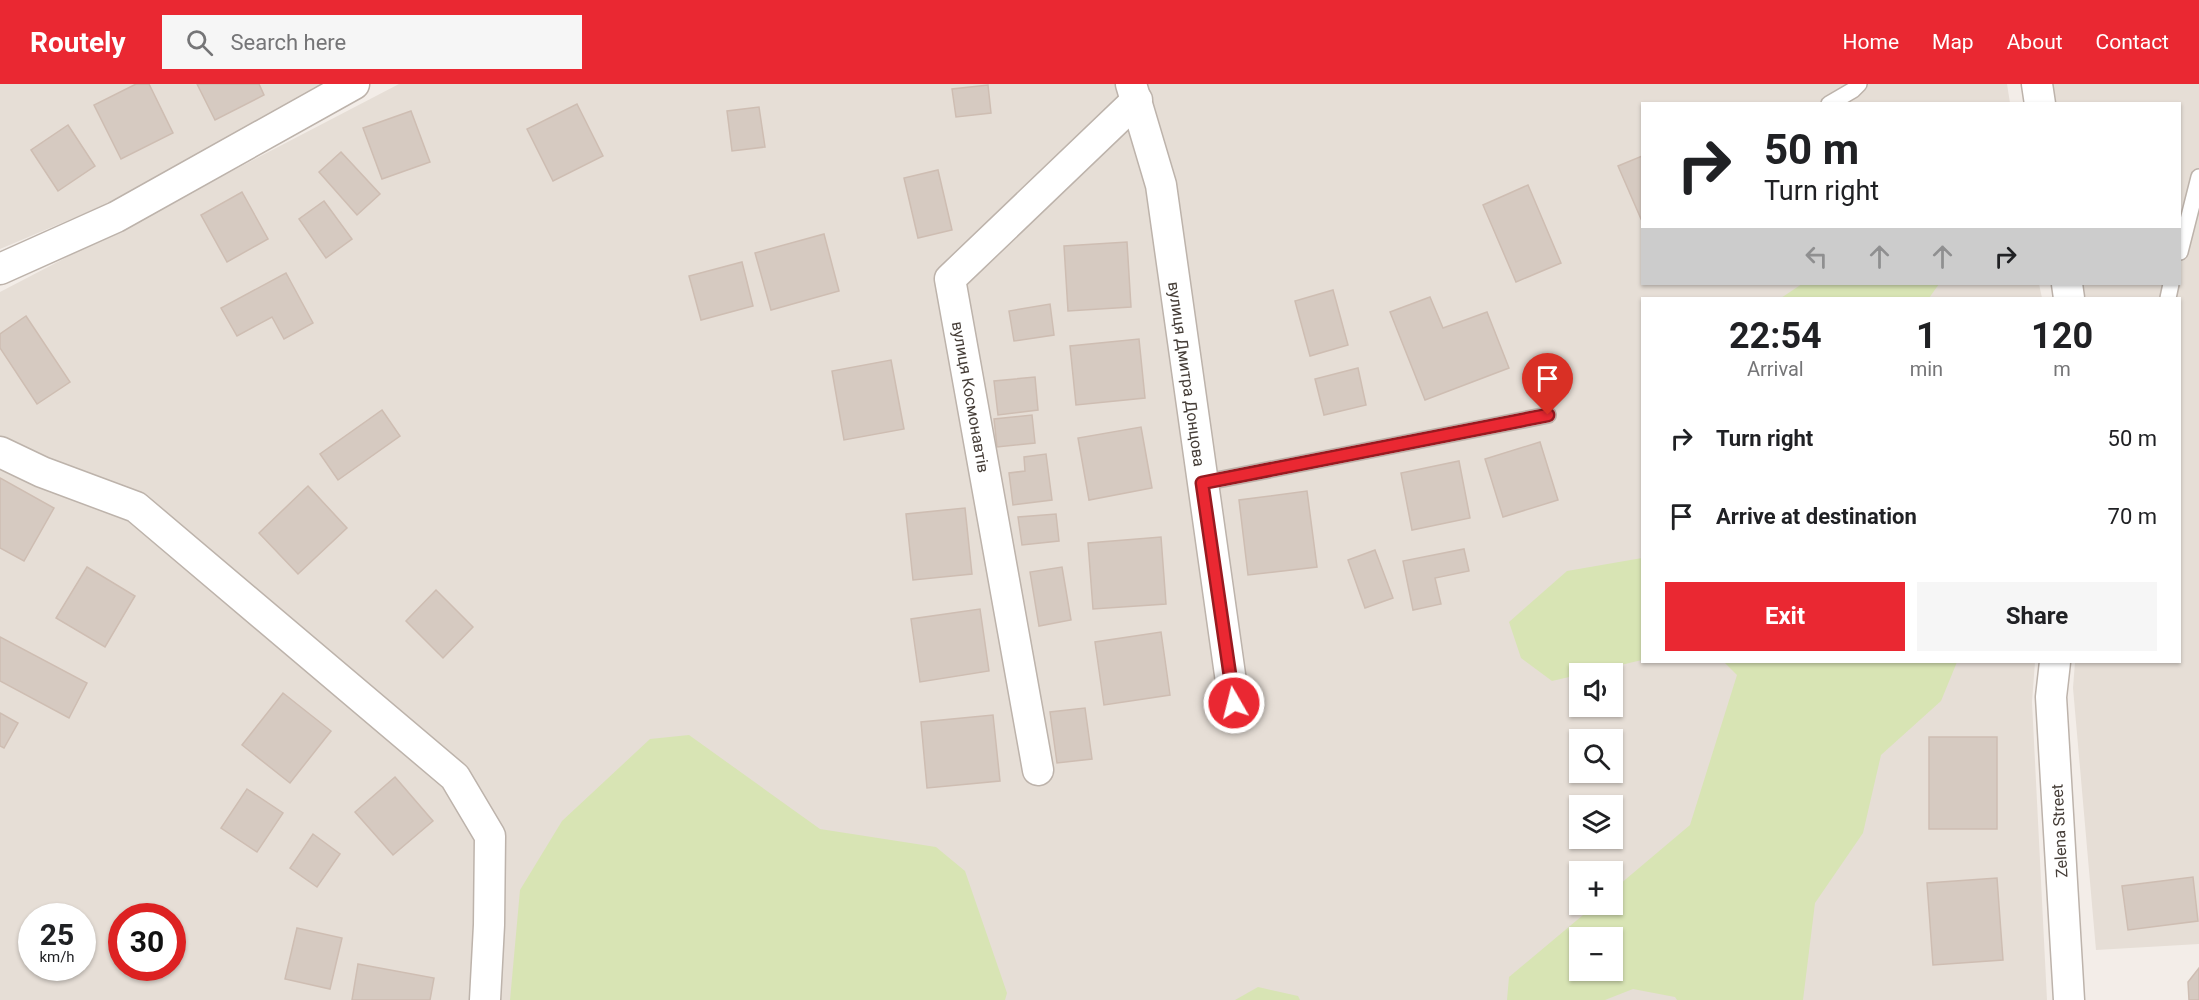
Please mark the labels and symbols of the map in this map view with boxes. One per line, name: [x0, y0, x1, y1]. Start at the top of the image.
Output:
street label: вулиця Дмитра Донцова: [1164, 280, 1209, 468]
street label: вулиця Космонавтів: [948, 320, 993, 474]
pin: [1522, 353, 1573, 415]
position arrow: [1202, 671, 1266, 735]
street label: Zelena Street: [2048, 784, 2071, 878]
speed limit sign: 30: [108, 903, 186, 981]

